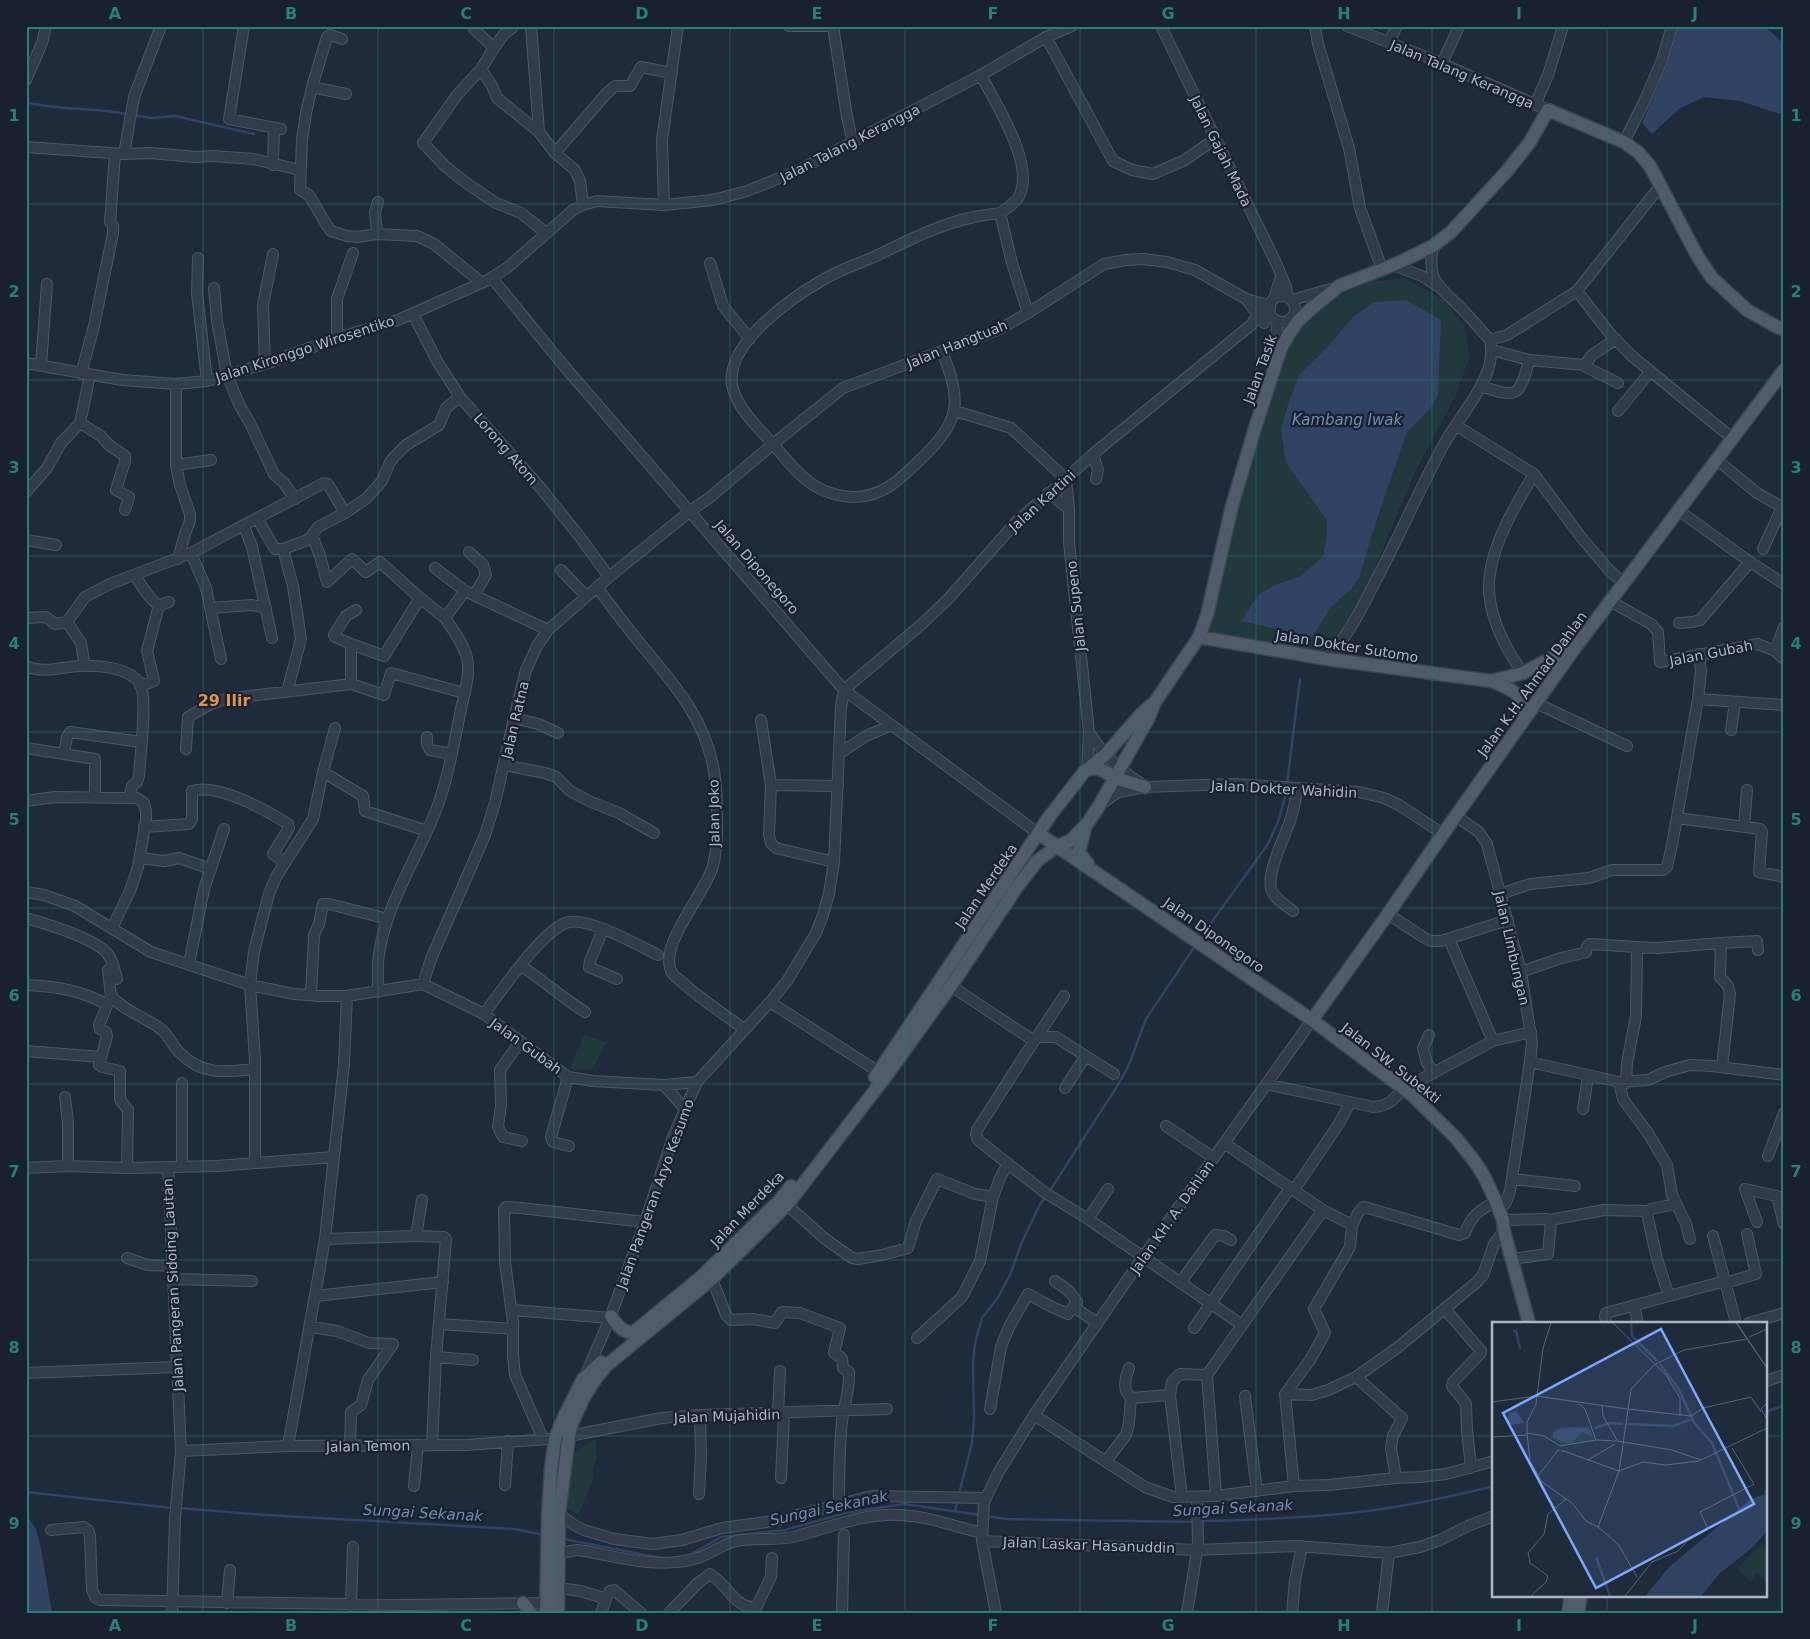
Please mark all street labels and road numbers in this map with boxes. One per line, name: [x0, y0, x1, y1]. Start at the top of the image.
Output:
street label: Jalan Talang Kerangga: [1387, 36, 1536, 112]
street label: Jalan Gajah Mada: [1187, 92, 1255, 209]
street label: Jalan Talang Kerangga: [777, 101, 923, 186]
street label: Jalan Kironggo Wirosentiko: [213, 312, 396, 386]
street label: Jalan Hangtuah: [903, 317, 1010, 372]
street label: Jalan Tasik: [1240, 331, 1280, 407]
street label: Lorong Atom: [471, 410, 541, 488]
street label: Jalan Kartini: [1005, 467, 1079, 536]
street label: Jalan Diponegoro: [711, 516, 802, 617]
street label: Jalan Supeno: [1063, 560, 1089, 653]
street label: Jalan K.H. Ahmad Dahlan: [1474, 609, 1590, 760]
street label: Jalan Dokter Sutomo: [1274, 627, 1420, 665]
street label: Jalan Gubah: [1667, 637, 1754, 669]
street label: Jalan Ratna: [498, 679, 532, 761]
street label: Jalan Dokter Wahidin: [1210, 777, 1357, 801]
street label: Jalan Joko: [705, 779, 723, 848]
street label: Jalan Merdeka: [951, 841, 1020, 932]
street label: Jalan Limbungan: [1491, 888, 1533, 1007]
street label: Jalan Diponegoro: [1160, 894, 1268, 976]
street label: Jalan Gubah: [486, 1014, 565, 1077]
street label: Jalan SW. Subekti: [1338, 1019, 1444, 1107]
street label: Jalan Pangeran Aryo Kesumo: [613, 1097, 697, 1292]
street label: Jalan KH. A. Dahlan: [1126, 1157, 1217, 1278]
street label: Jalan Merdeka: [706, 1168, 787, 1251]
street label: Jalan Pangeran Sidoing Lautan: [159, 1178, 187, 1393]
street label: Jalan Mujahidin: [673, 1406, 780, 1426]
street label: Jalan Temon: [325, 1437, 410, 1455]
street label: Jalan Laskar Hasanuddin: [1002, 1534, 1175, 1556]

